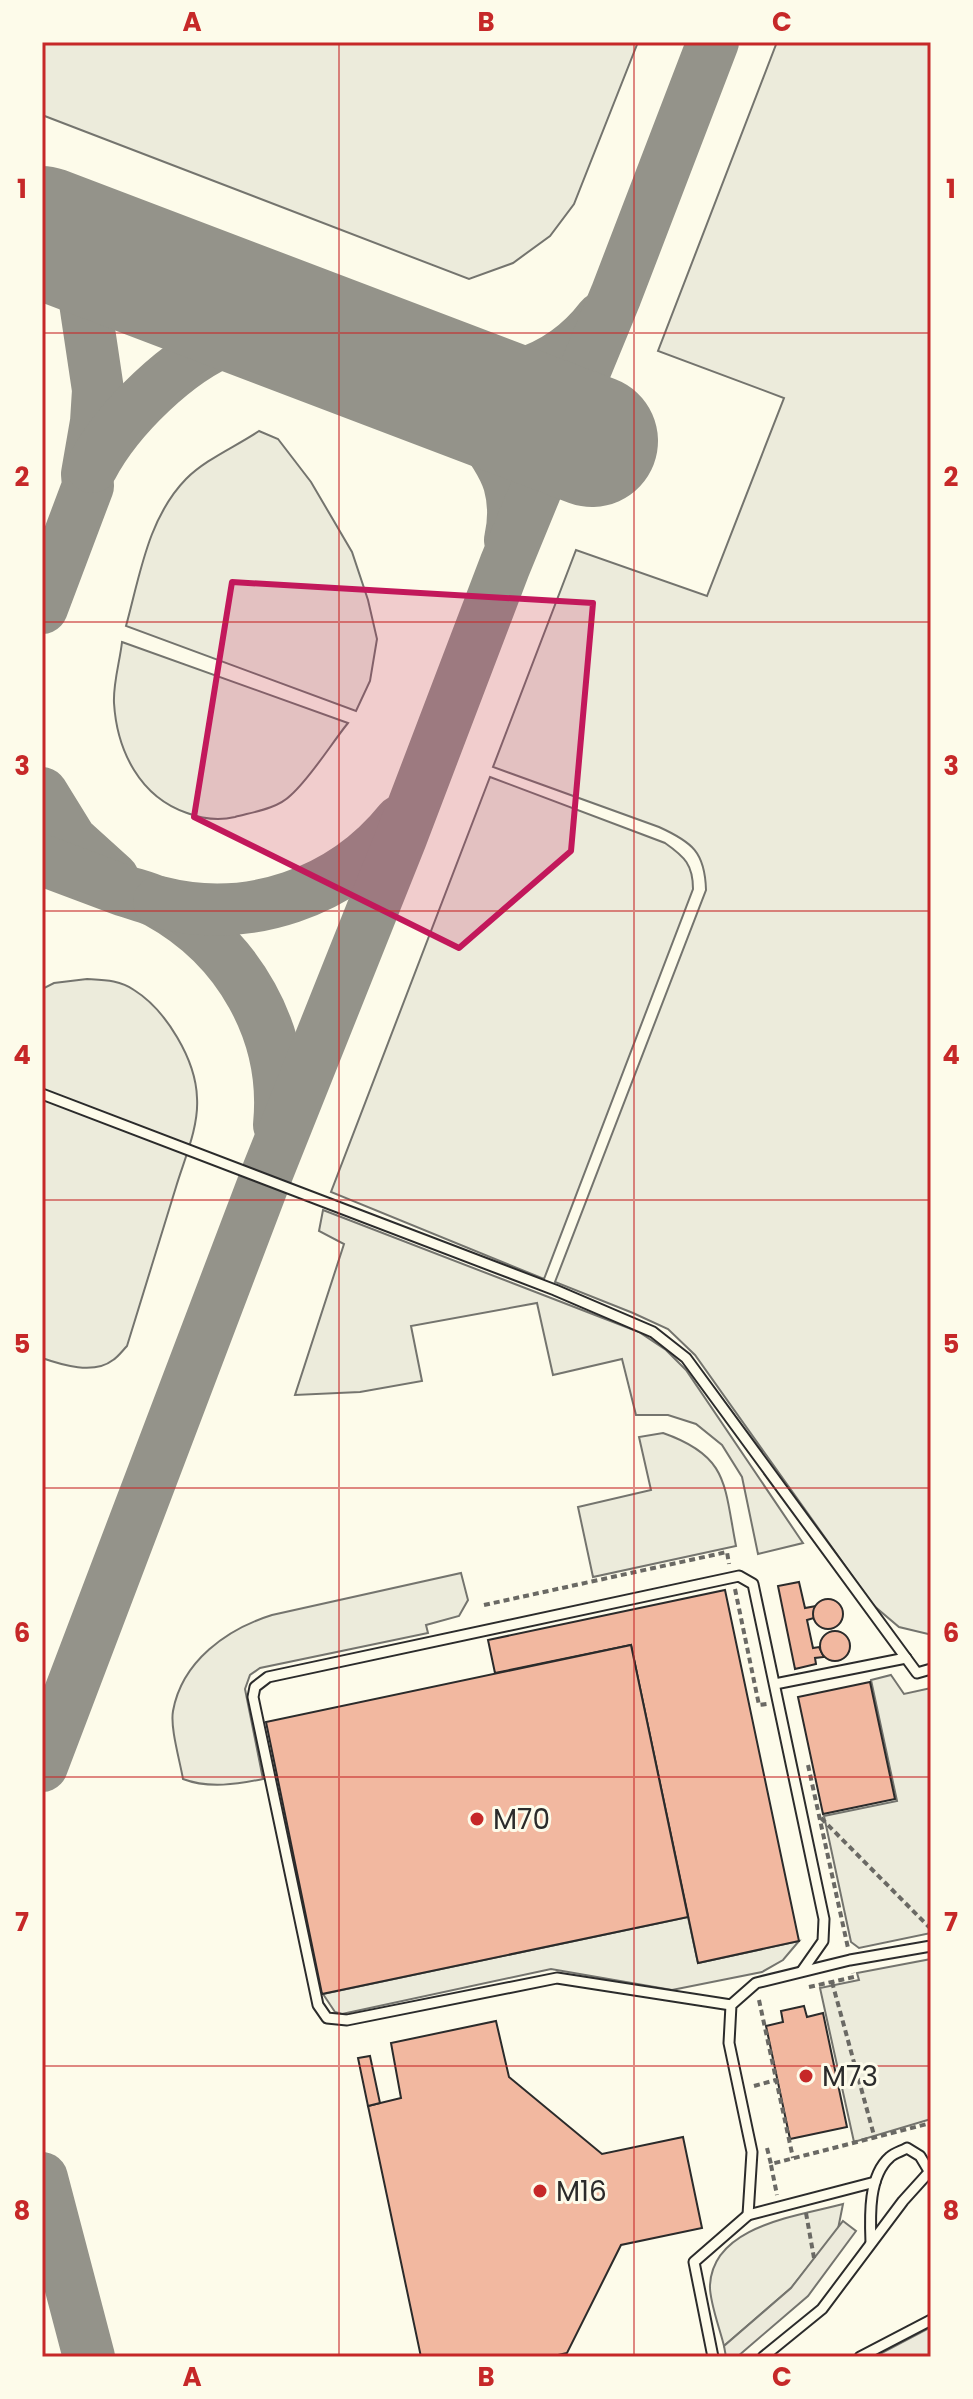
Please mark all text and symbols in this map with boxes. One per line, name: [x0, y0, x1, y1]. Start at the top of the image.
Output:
text: A: [182, 4, 202, 40]
text: B: [477, 4, 495, 40]
text: C: [772, 4, 792, 40]
text: 1: [17, 171, 27, 207]
text: 1: [946, 171, 956, 207]
text: 2: [15, 459, 30, 495]
text: 2: [944, 459, 959, 495]
text: 3: [14, 748, 30, 784]
text: 3: [943, 748, 959, 784]
text: 4: [13, 1037, 31, 1073]
text: 4: [942, 1037, 960, 1073]
text: 5: [14, 1326, 30, 1362]
text: 5: [943, 1326, 959, 1362]
text: 6: [14, 1615, 30, 1651]
text: 6: [943, 1615, 959, 1651]
place label: M70: [493, 1800, 550, 1839]
marker: M70: [468, 1810, 486, 1828]
text: 7: [15, 1904, 29, 1940]
text: 7: [944, 1904, 958, 1940]
place label: M73: [822, 2057, 878, 2096]
marker: M73: [797, 2067, 815, 2085]
place label: M16: [556, 2172, 607, 2211]
marker: M16: [531, 2182, 549, 2200]
text: 8: [14, 2193, 30, 2229]
text: 8: [943, 2193, 959, 2229]
text: A: [182, 2359, 202, 2395]
text: B: [477, 2359, 495, 2395]
text: C: [772, 2359, 792, 2395]

